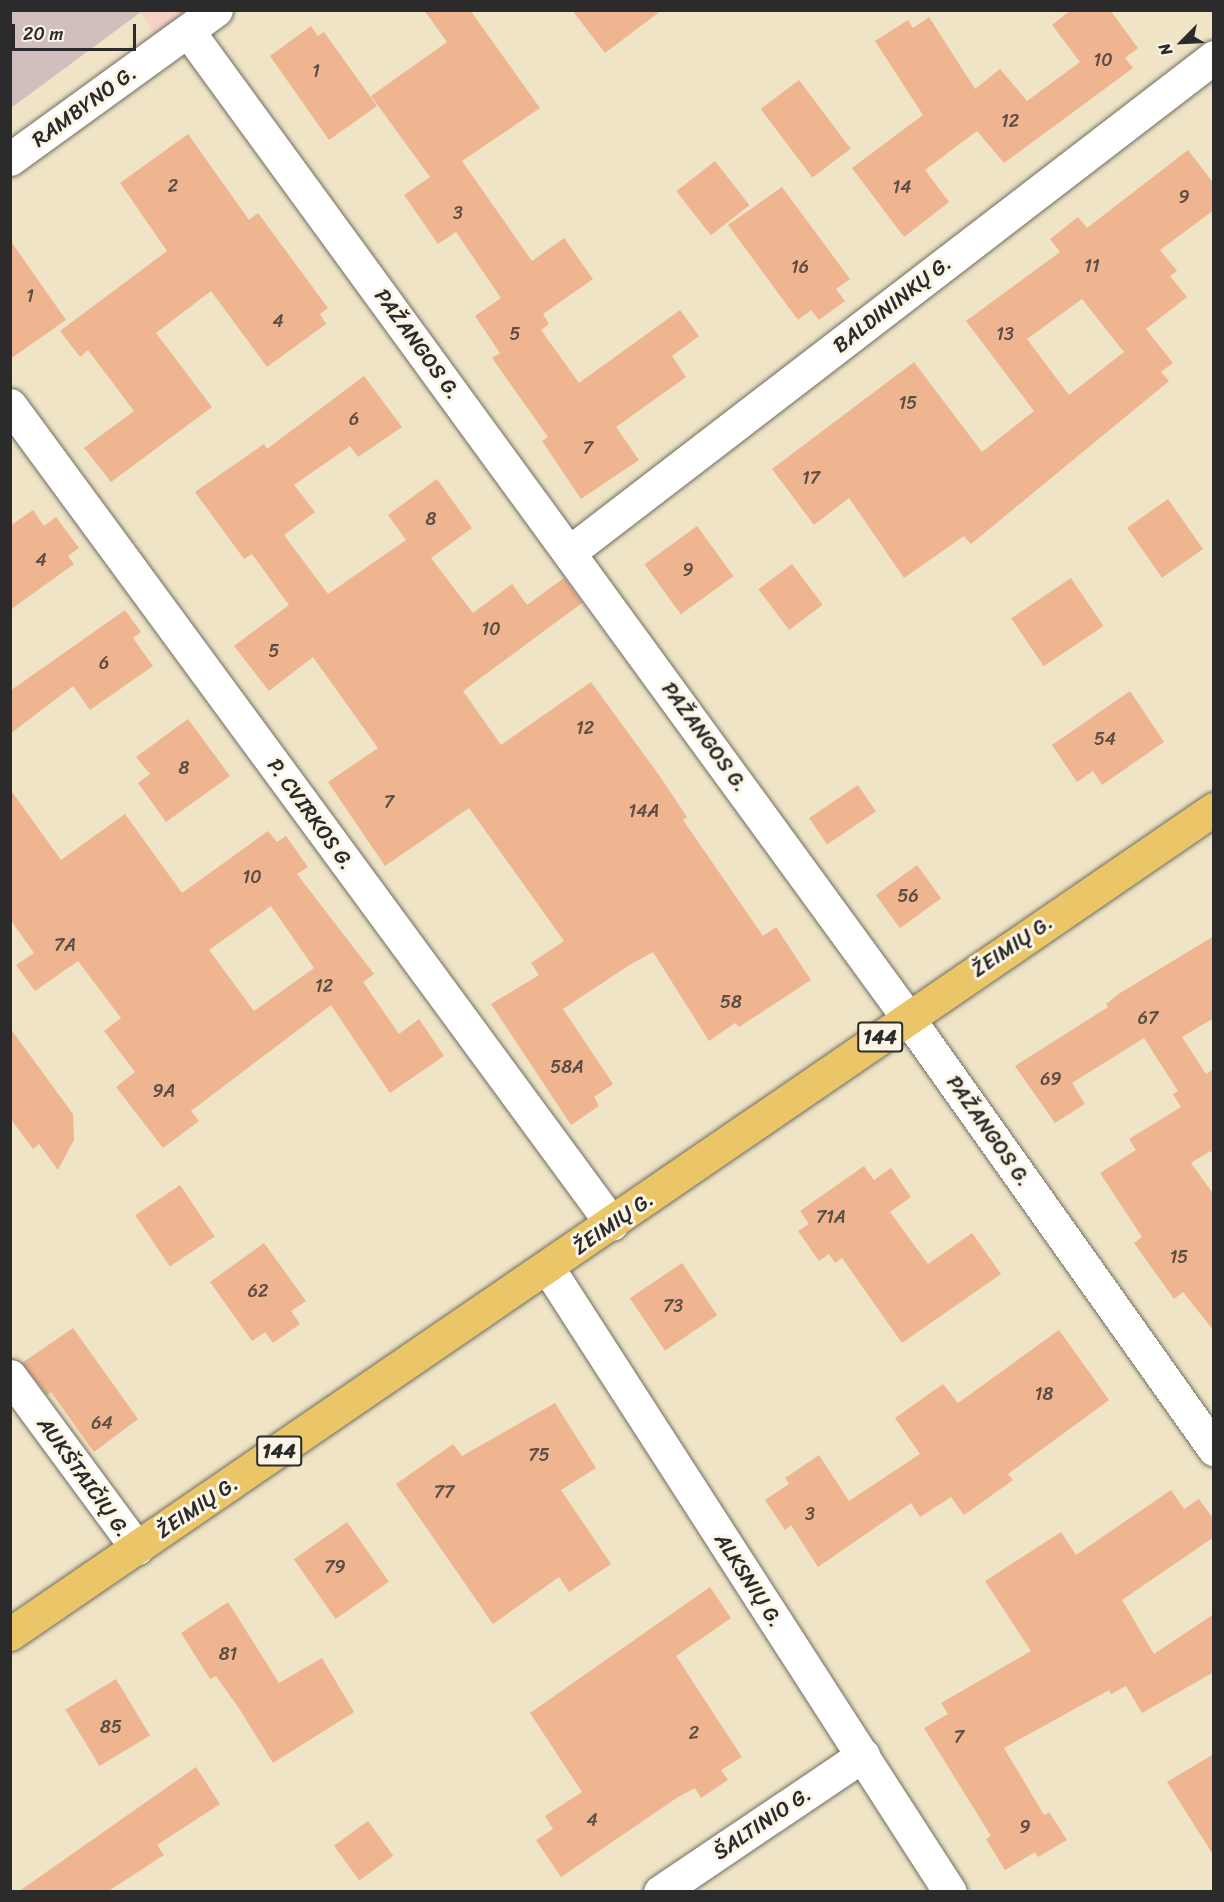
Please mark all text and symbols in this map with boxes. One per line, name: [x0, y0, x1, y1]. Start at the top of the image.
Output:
scale bar: [15, 12, 140, 50]
north arrow: [1152, 12, 1212, 72]
text: 20 m: [23, 18, 63, 50]
text: N: [1150, 39, 1181, 60]
house number: 10: [1093, 49, 1113, 71]
street label: RAMBYNO G.: [27, 60, 141, 152]
house number: 1: [312, 60, 320, 82]
house number: 12: [1001, 110, 1019, 132]
house number: 2: [168, 175, 178, 197]
house number: 14: [893, 176, 911, 198]
house number: 9: [1178, 186, 1190, 208]
house number: 3: [453, 202, 463, 224]
street label: BALDININKŲ G.: [828, 250, 956, 358]
house number: 11: [1084, 255, 1100, 277]
house number: 16: [791, 256, 809, 278]
street label: PAŽANGOS G.: [370, 284, 466, 404]
house number: 1: [26, 285, 34, 307]
house number: 4: [272, 310, 284, 332]
house number: 5: [510, 323, 520, 345]
house number: 13: [996, 323, 1014, 345]
house number: 15: [899, 392, 917, 414]
house number: 6: [349, 408, 359, 430]
house number: 7: [583, 437, 593, 459]
house number: 17: [802, 467, 820, 489]
house number: 8: [426, 508, 436, 530]
house number: 4: [35, 549, 47, 571]
house number: 9: [682, 559, 694, 581]
house number: 10: [481, 618, 501, 640]
house number: 5: [269, 640, 279, 662]
house number: 6: [99, 652, 109, 674]
street label: PAŽANGOS G.: [657, 677, 753, 797]
house number: 12: [576, 717, 594, 739]
house number: 54: [1094, 728, 1116, 750]
street label: P. CVIRKOS G.: [262, 753, 360, 875]
house number: 8: [179, 757, 189, 779]
house number: 7: [384, 791, 394, 813]
house number: 14A: [629, 800, 659, 822]
house number: 10: [242, 866, 262, 888]
house number: 56: [897, 885, 919, 907]
street label: ŽEIMIŲ G.: [966, 910, 1058, 982]
house number: 7A: [54, 934, 76, 956]
house number: 12: [315, 975, 333, 997]
house number: 58: [720, 991, 742, 1013]
house number: 67: [1138, 1007, 1158, 1029]
road number: 144: [856, 1020, 904, 1054]
house number: 58A: [550, 1056, 584, 1078]
house number: 69: [1040, 1068, 1062, 1090]
street label: PAŽANGOS G.: [941, 1070, 1037, 1192]
house number: 9A: [153, 1080, 175, 1102]
street label: ŽEIMIŲ G.: [568, 1186, 658, 1260]
house number: 71A: [816, 1206, 846, 1228]
house number: 15: [1170, 1246, 1188, 1268]
house number: 62: [248, 1280, 268, 1302]
house number: 73: [663, 1295, 683, 1317]
house number: 18: [1035, 1383, 1053, 1405]
street label: AUKŠTAIČIŲ G.: [32, 1412, 136, 1542]
house number: 64: [91, 1412, 113, 1434]
road number: 144: [255, 1434, 303, 1468]
house number: 75: [528, 1444, 550, 1466]
street label: ŽEIMIŲ G.: [151, 1471, 243, 1543]
house number: 77: [434, 1481, 454, 1503]
house number: 3: [805, 1503, 815, 1525]
street label: ALKSNIŲ G.: [709, 1528, 789, 1632]
house number: 79: [324, 1556, 346, 1578]
house number: 81: [219, 1643, 237, 1665]
house number: 85: [100, 1716, 122, 1738]
house number: 2: [689, 1722, 699, 1744]
house number: 7: [954, 1726, 964, 1748]
street label: ŠALTINIO G.: [708, 1781, 816, 1865]
house number: 4: [586, 1809, 598, 1831]
house number: 9: [1019, 1816, 1031, 1838]

